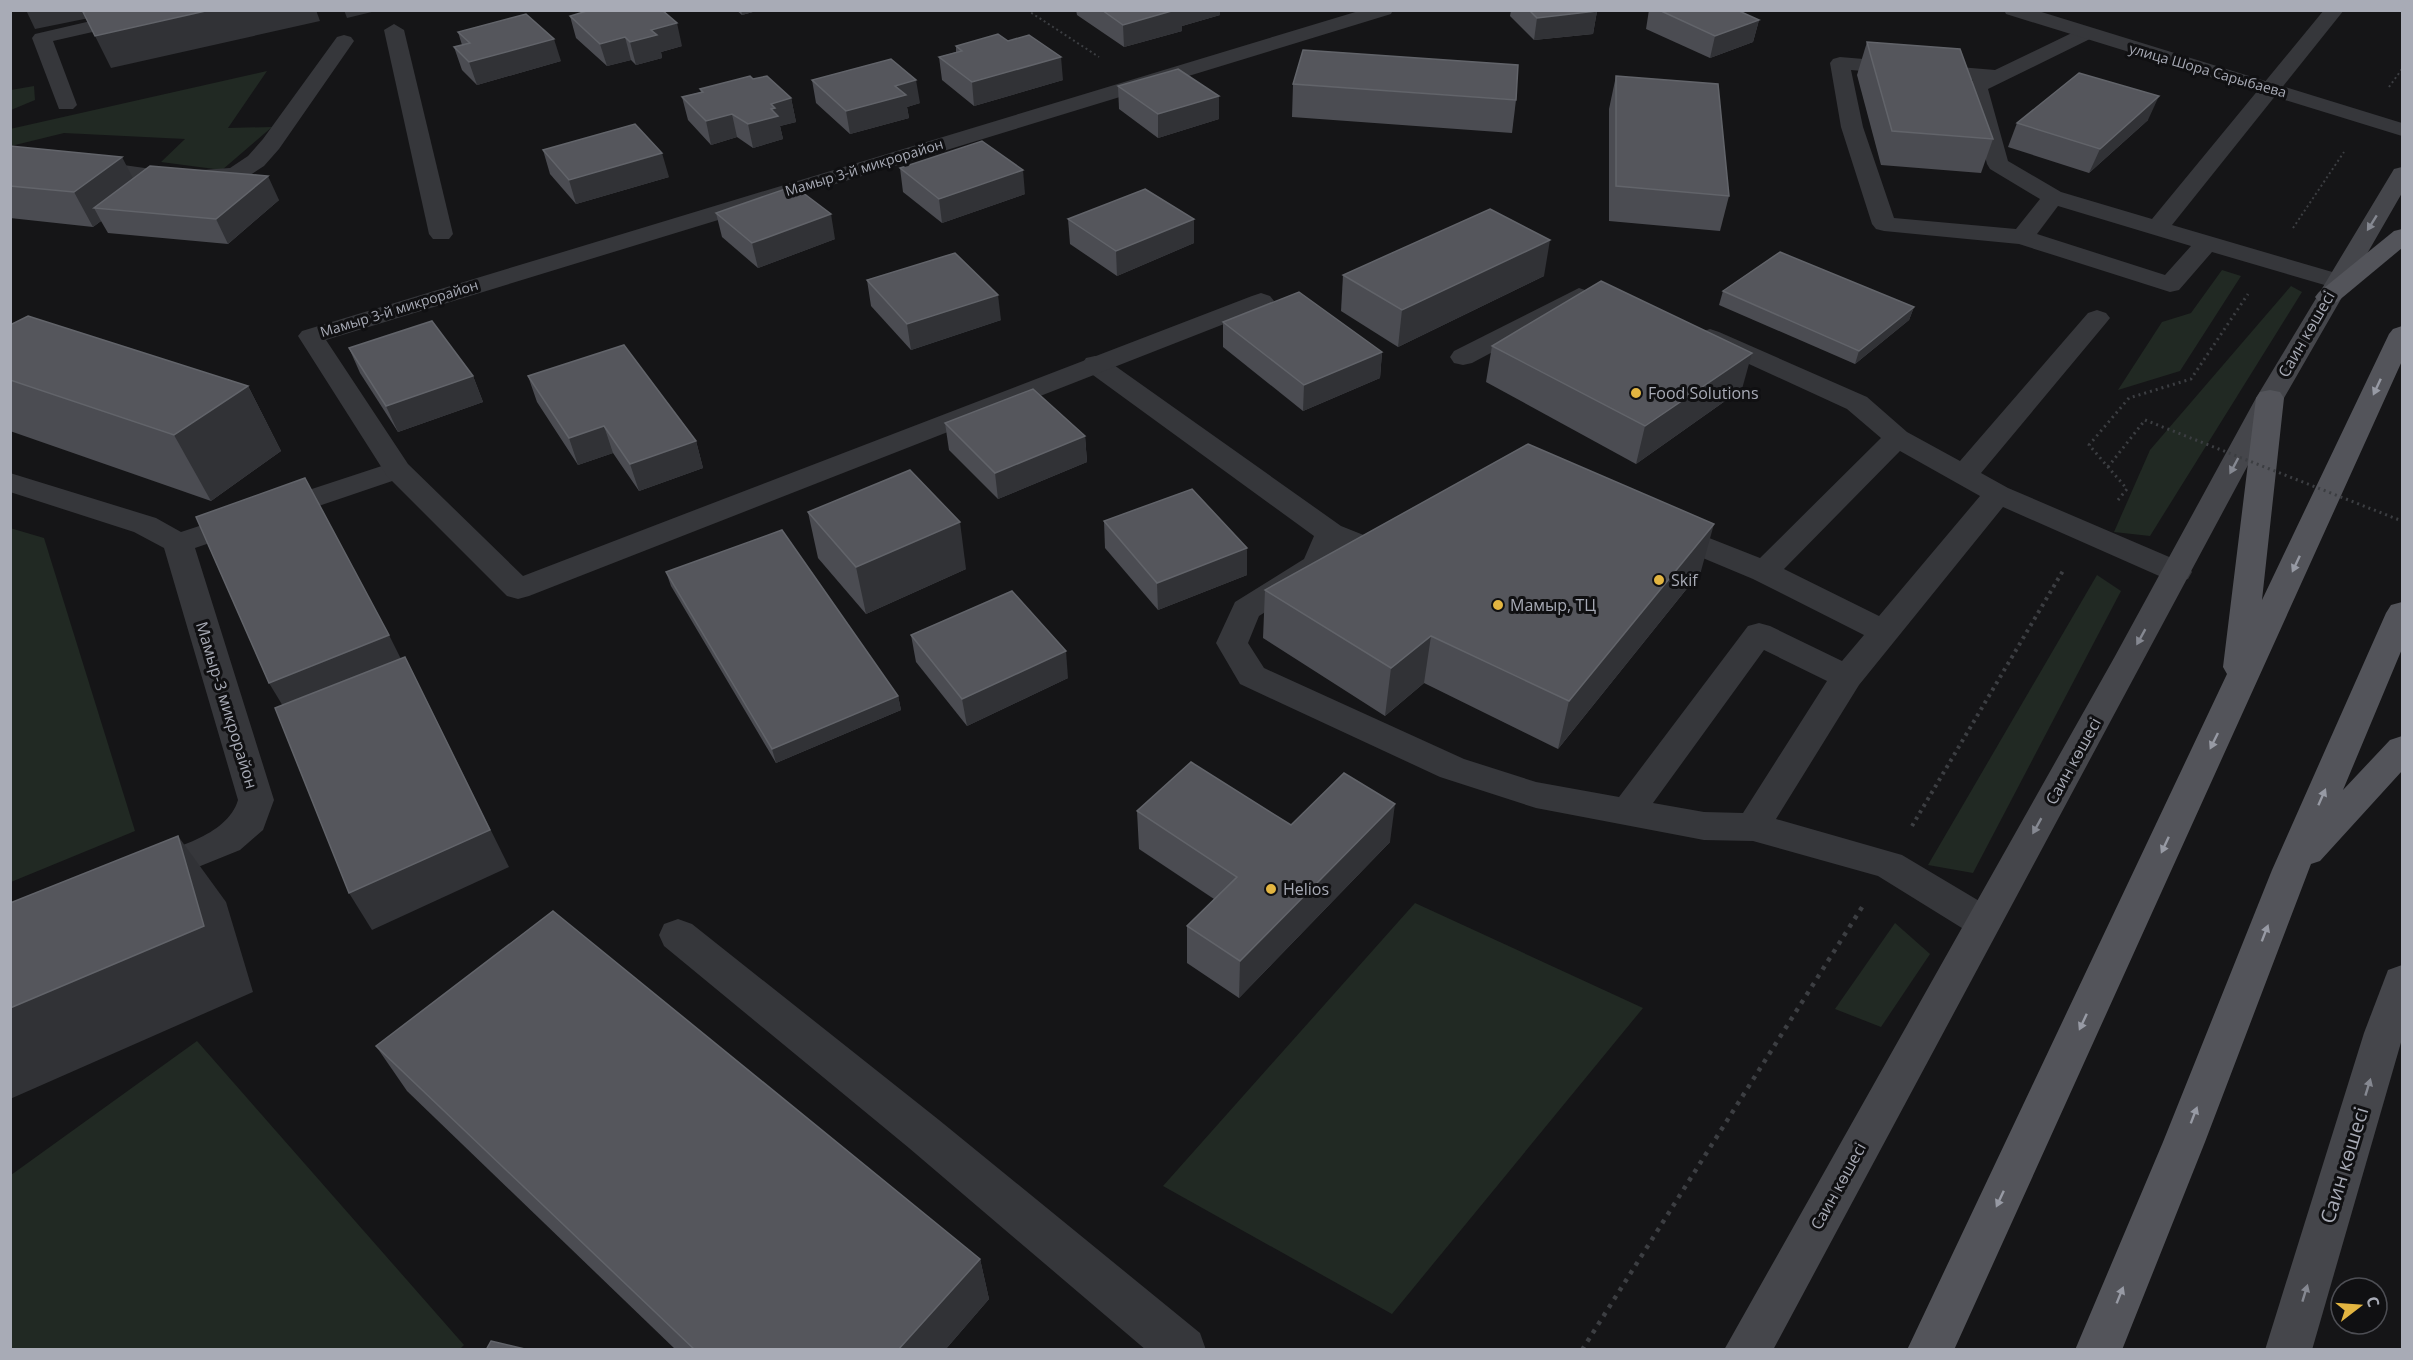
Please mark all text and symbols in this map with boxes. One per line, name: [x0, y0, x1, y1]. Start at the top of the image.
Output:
street label: улица Шора Сарыбаева: [2127, 38, 2289, 102]
street label: Мамыр 3-й микрорайон: [783, 134, 945, 200]
one-way arrow: [2366, 215, 2377, 231]
street label: Мамыр 3-й микрорайон: [318, 275, 480, 341]
street label: Саин көшесі: [2272, 287, 2340, 381]
one-way arrow: [2372, 379, 2382, 397]
place label: Food Solutions: [1648, 382, 1759, 404]
marker: Food Solutions: [1629, 386, 1643, 400]
one-way arrow: [2229, 457, 2238, 474]
one-way arrow: [2291, 556, 2301, 574]
place label: Skif: [1671, 569, 1699, 591]
marker: Skif: [1652, 573, 1666, 587]
place label: Мамыр, ТЦ: [1510, 594, 1596, 616]
marker: Мамыр, ТЦ: [1491, 598, 1505, 612]
street label: Мамыр-3 микрорайон: [191, 619, 263, 791]
one-way arrow: [2136, 629, 2146, 646]
street label: Саин көшесі: [2040, 714, 2106, 808]
one-way arrow: [2209, 733, 2219, 750]
one-way arrow: [2317, 788, 2326, 805]
one-way arrow: [2032, 818, 2042, 835]
one-way arrow: [2160, 837, 2170, 855]
place label: Helios: [1283, 878, 1329, 900]
marker: Helios: [1264, 882, 1278, 896]
one-way arrow: [2261, 924, 2270, 942]
one-way arrow: [2078, 1013, 2087, 1030]
one-way arrow: [2364, 1078, 2373, 1096]
street label: Саин көшесі: [2314, 1104, 2374, 1226]
one-way arrow: [2190, 1106, 2199, 1124]
street label: Саин көшесі: [1805, 1139, 1871, 1233]
one-way arrow: [1996, 1190, 2005, 1207]
north arrow: [2329, 1276, 2389, 1336]
one-way arrow: [2301, 1284, 2310, 1302]
one-way arrow: [2115, 1286, 2125, 1304]
text: С: [2361, 1294, 2385, 1310]

